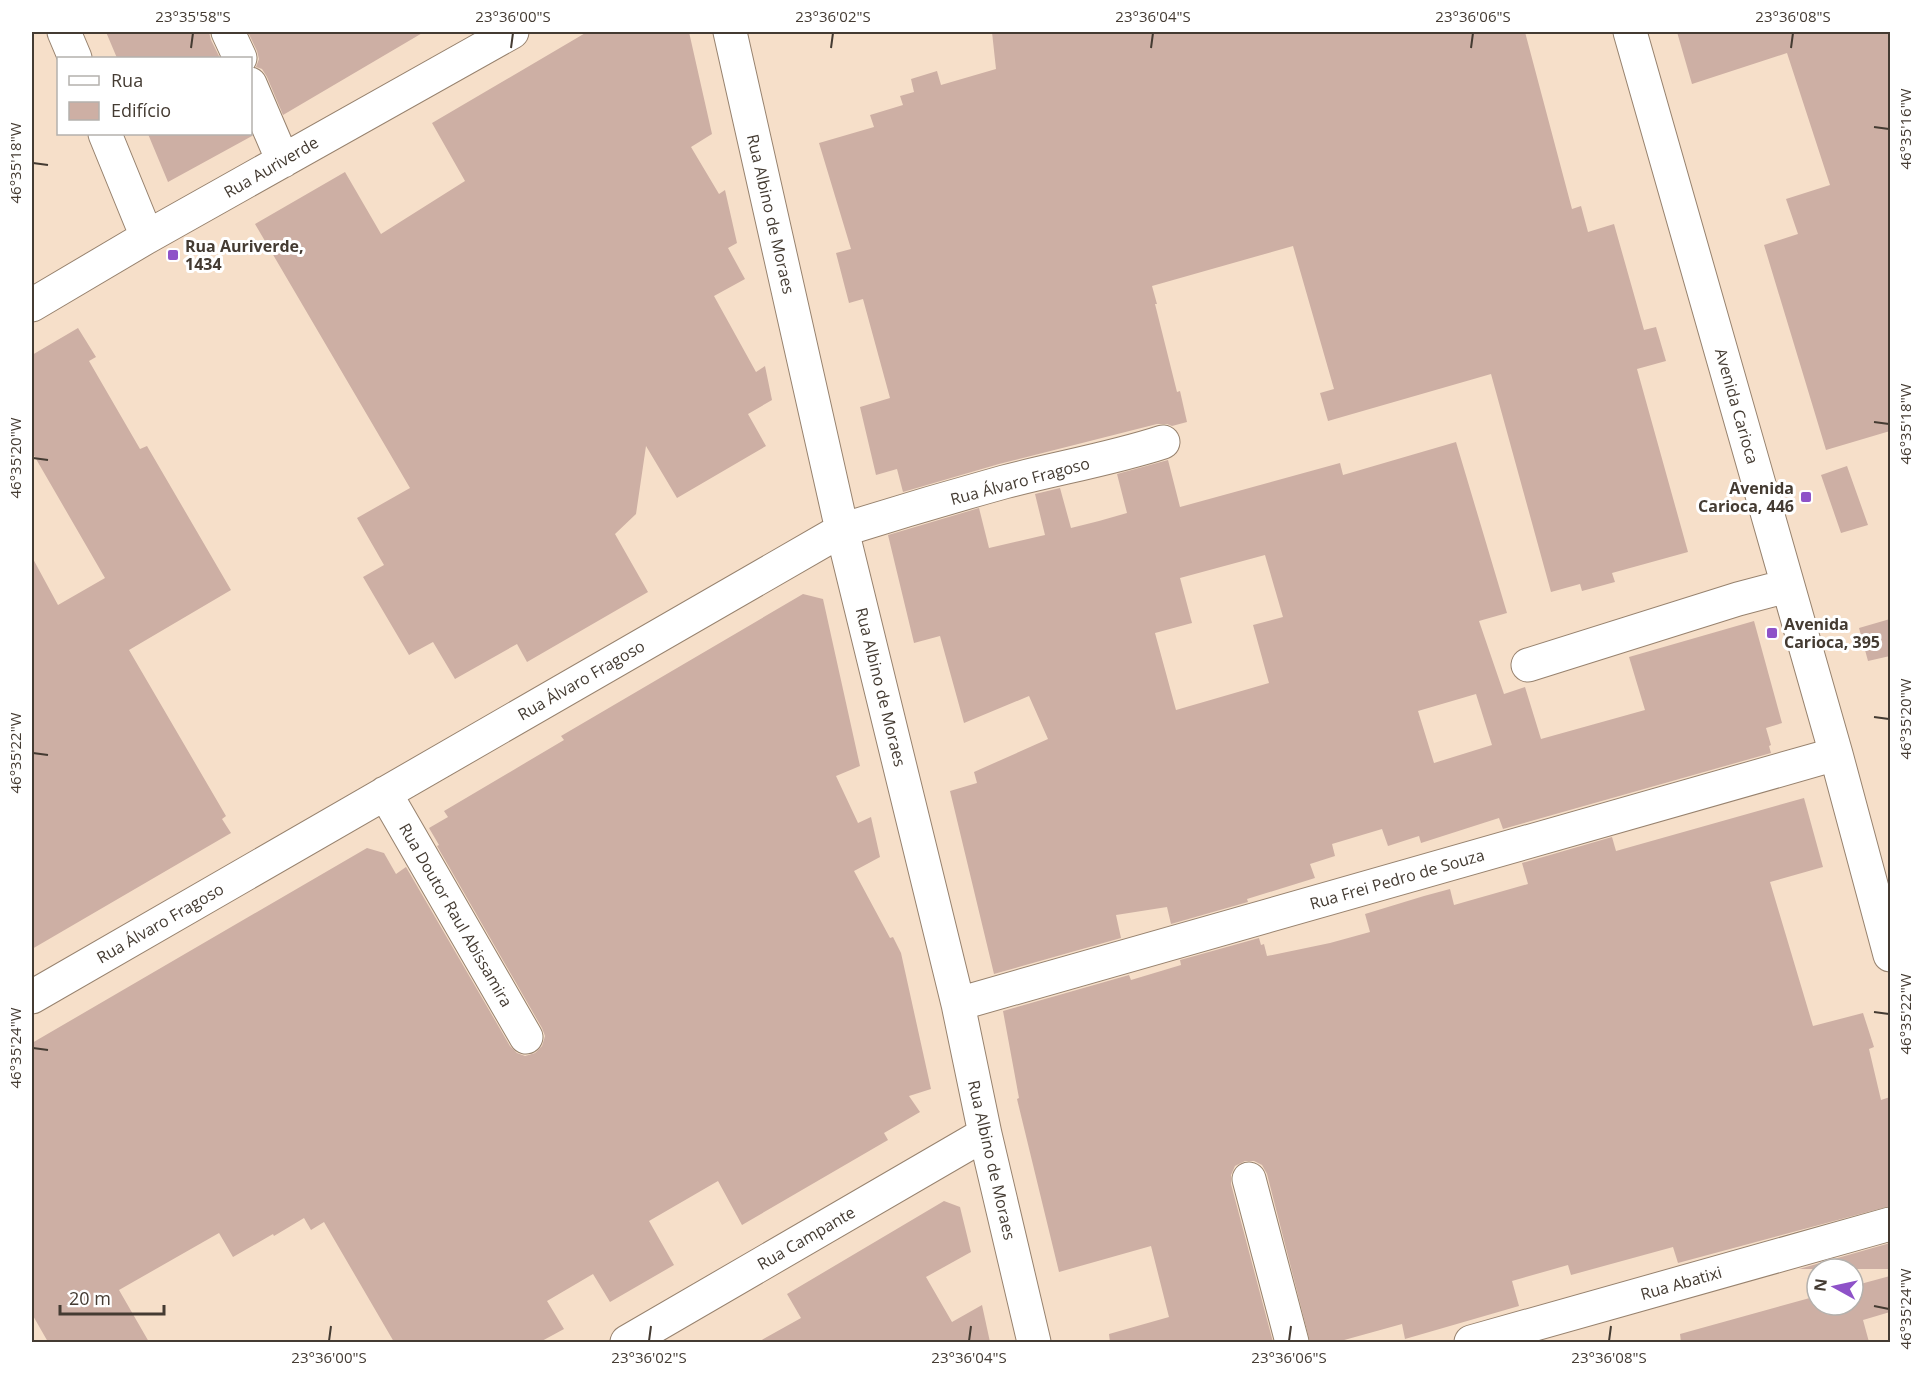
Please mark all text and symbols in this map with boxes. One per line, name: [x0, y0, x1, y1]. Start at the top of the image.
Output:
text: 23°35'58"S: [155, 6, 231, 26]
text: 23°36'00"S: [475, 6, 551, 26]
text: 23°36'02"S: [795, 6, 871, 26]
text: 23°36'04"S: [1115, 6, 1191, 26]
text: 23°36'06"S: [1435, 6, 1511, 26]
text: 23°36'08"S: [1755, 6, 1831, 26]
legend: [57, 57, 252, 135]
text: Rua: [111, 68, 143, 92]
text: 46°35'16"W: [1895, 88, 1915, 170]
text: Edifício: [111, 98, 171, 122]
text: 46°35'18"W: [5, 122, 25, 204]
street label: Rua Auriverde: [220, 131, 322, 203]
street label: Rua Albino de Moraes: [742, 132, 800, 296]
place label: Rua Auriverde, 1434: [185, 235, 304, 275]
marker: Rua Auriverde, 1434: [166, 248, 180, 262]
street label: Avenida Carioca: [1710, 346, 1764, 466]
text: 46°35'18"W: [1895, 383, 1915, 465]
text: 46°35'20"W: [5, 417, 25, 499]
street label: Rua Álvaro Fragoso: [948, 452, 1092, 510]
place label: Avenida Carioca, 446: [1698, 477, 1794, 517]
marker: Avenida Carioca, 446: [1799, 490, 1813, 504]
street label: Rua Albino de Moraes: [851, 605, 911, 769]
place label: Avenida Carioca, 395: [1784, 613, 1880, 653]
marker: Avenida Carioca, 395: [1765, 626, 1779, 640]
street label: Rua Álvaro Fragoso: [513, 635, 649, 725]
text: 46°35'20"W: [1895, 678, 1915, 760]
text: 46°35'22"W: [5, 712, 25, 794]
street label: Rua Doutor Raul Abissamira: [394, 819, 518, 1011]
street label: Rua Frei Pedro de Souza: [1307, 843, 1487, 915]
street label: Rua Álvaro Fragoso: [92, 878, 228, 968]
text: 46°35'22"W: [1895, 973, 1915, 1055]
text: 46°35'24"W: [5, 1007, 25, 1089]
street label: Rua Albino de Moraes: [963, 1078, 1021, 1242]
street label: Rua Campante: [753, 1201, 859, 1275]
north arrow: [1805, 1257, 1865, 1317]
street label: Rua Abatixi: [1638, 1261, 1724, 1305]
text: 46°35'24"W: [1895, 1268, 1915, 1350]
text: N: [1808, 1277, 1832, 1293]
scale bar: [60, 1278, 164, 1316]
text: 20 m: [69, 1286, 111, 1310]
text: 23°36'00"S: [291, 1347, 367, 1367]
text: 23°36'02"S: [611, 1347, 687, 1367]
text: 23°36'04"S: [931, 1347, 1007, 1367]
text: 23°36'06"S: [1251, 1347, 1327, 1367]
text: 23°36'08"S: [1571, 1347, 1647, 1367]

